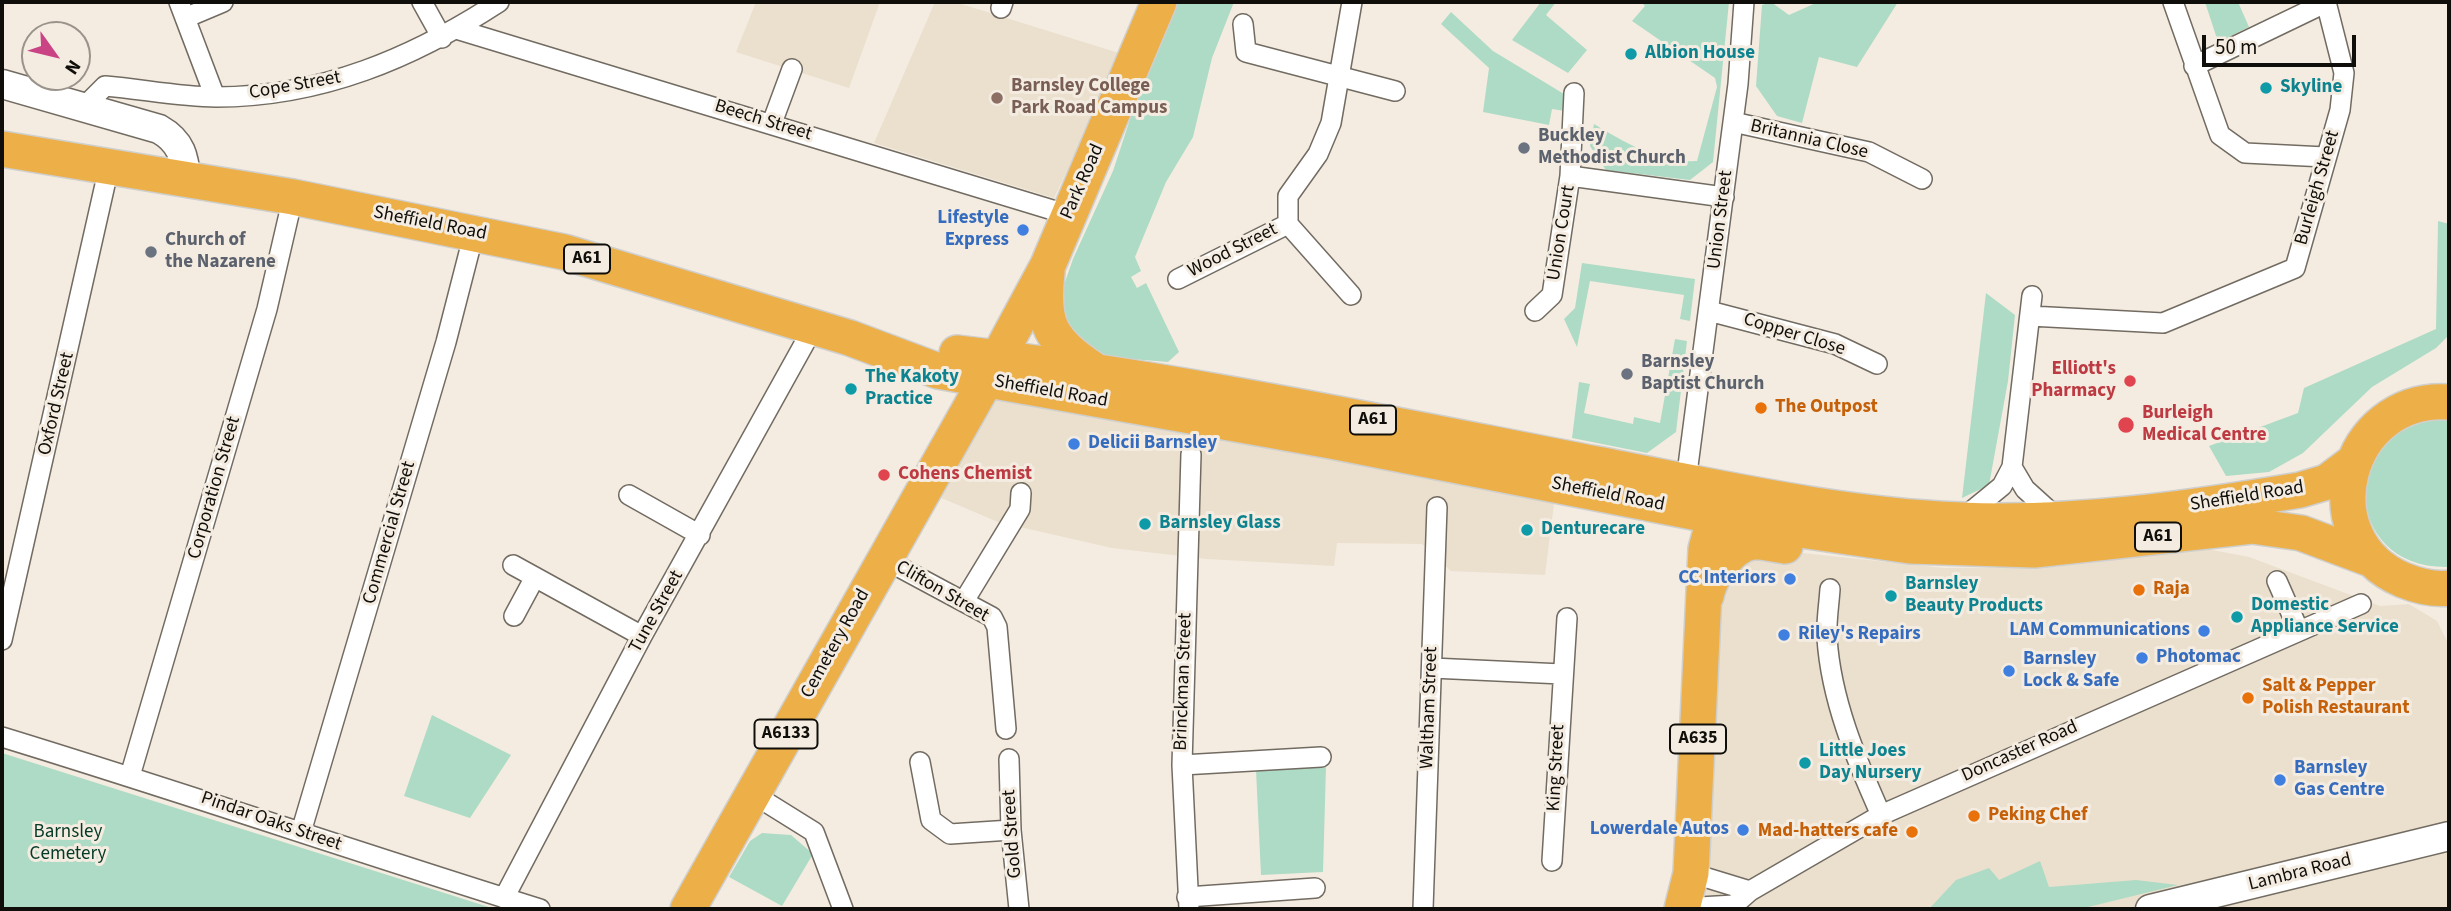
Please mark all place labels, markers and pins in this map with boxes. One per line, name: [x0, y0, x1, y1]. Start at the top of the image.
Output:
place label: Albion House: [1645, 43, 1755, 65]
marker: Albion House: [1623, 46, 1639, 62]
place label: Barnsley College Park Road Campus: [1011, 76, 1167, 120]
place label: Skyline: [2280, 77, 2342, 99]
marker: Skyline: [2258, 80, 2274, 96]
marker: Barnsley College Park Road Campus: [989, 90, 1005, 106]
place label: Buckley Methodist Church: [1538, 126, 1686, 170]
marker: Buckley Methodist Church: [1516, 140, 1532, 156]
place label: Lifestyle Express: [937, 208, 1009, 252]
marker: Lifestyle Express: [1015, 222, 1031, 238]
place label: Church of the Nazarene: [165, 230, 276, 274]
marker: Church of the Nazarene: [143, 244, 159, 260]
place label: Barnsley Baptist Church: [1641, 352, 1764, 396]
place label: Elliott's Pharmacy: [2031, 359, 2116, 403]
marker: Barnsley Baptist Church: [1619, 366, 1635, 382]
place label: The Kakoty Practice: [865, 367, 959, 411]
marker: Elliott's Pharmacy: [2122, 373, 2138, 389]
marker: The Kakoty Practice: [843, 381, 859, 397]
place label: The Outpost: [1775, 397, 1878, 419]
marker: The Outpost: [1753, 400, 1769, 416]
place label: Burleigh Medical Centre: [2142, 403, 2267, 447]
marker: Burleigh Medical Centre: [2116, 415, 2136, 435]
place label: Delicii Barnsley: [1088, 433, 1217, 455]
marker: Delicii Barnsley: [1066, 436, 1082, 452]
place label: Cohens Chemist: [898, 464, 1032, 486]
marker: Cohens Chemist: [876, 467, 892, 483]
place label: Barnsley Glass: [1159, 513, 1281, 535]
marker: Barnsley Glass: [1137, 516, 1153, 532]
place label: Denturecare: [1541, 519, 1645, 541]
marker: Denturecare: [1519, 522, 1535, 538]
place label: CC Interiors: [1678, 568, 1776, 590]
marker: CC Interiors: [1782, 571, 1798, 587]
place label: Barnsley Beauty Products: [1905, 574, 2043, 618]
place label: Raja: [2153, 579, 2190, 601]
marker: Raja: [2131, 582, 2147, 598]
marker: Barnsley Beauty Products: [1883, 588, 1899, 604]
place label: Domestic Appliance Service: [2251, 595, 2399, 639]
marker: Domestic Appliance Service: [2229, 609, 2245, 625]
place label: LAM Communications: [2009, 620, 2190, 642]
marker: LAM Communications: [2196, 623, 2212, 639]
place label: Riley's Repairs: [1798, 624, 1921, 646]
marker: Riley's Repairs: [1776, 627, 1792, 643]
place label: Photomac: [2156, 647, 2241, 669]
place label: Barnsley Lock & Safe: [2023, 649, 2119, 693]
marker: Photomac: [2134, 650, 2150, 666]
marker: Barnsley Lock & Safe: [2001, 663, 2017, 679]
place label: Salt & Pepper Polish Restaurant: [2262, 676, 2409, 720]
marker: Salt & Pepper Polish Restaurant: [2240, 690, 2256, 706]
place label: Little Joes Day Nursery: [1819, 741, 1921, 785]
marker: Little Joes Day Nursery: [1797, 755, 1813, 771]
place label: Barnsley Gas Centre: [2294, 758, 2385, 802]
marker: Barnsley Gas Centre: [2272, 772, 2288, 788]
place label: Peking Chef: [1988, 805, 2087, 827]
marker: Peking Chef: [1966, 808, 1982, 824]
place label: Lowerdale Autos: [1590, 819, 1729, 841]
place label: Mad-hatters cafe: [1758, 821, 1898, 843]
marker: Lowerdale Autos: [1735, 822, 1751, 838]
marker: Mad-hatters cafe: [1904, 824, 1920, 840]

